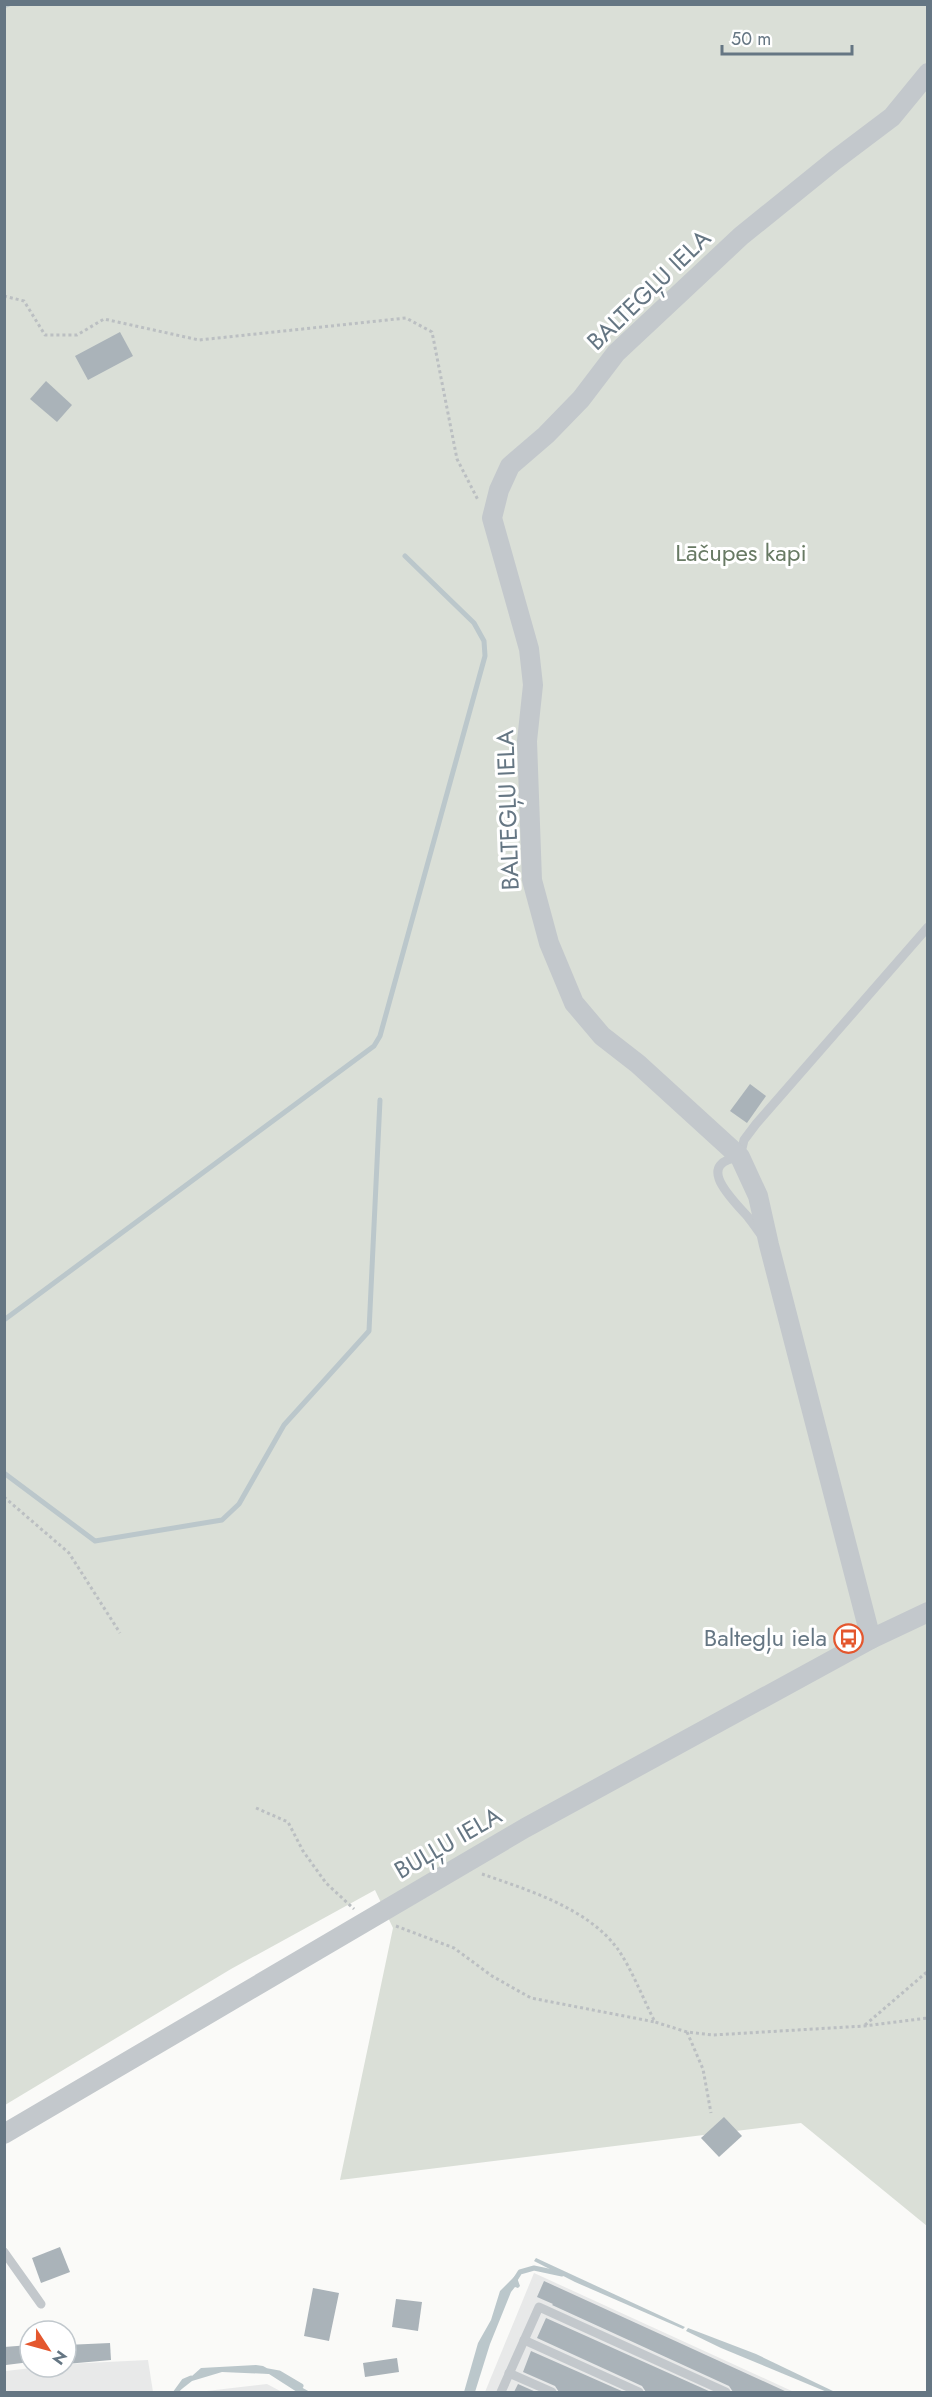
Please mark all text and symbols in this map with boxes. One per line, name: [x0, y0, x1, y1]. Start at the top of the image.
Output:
scale bar: [722, 18, 852, 56]
text: 50 m: [731, 26, 771, 52]
street label: BALTEGĻU IELA: [579, 221, 719, 358]
park label: Lāčupes kapi: [675, 535, 807, 570]
street label: BALTEGĻU IELA: [487, 729, 528, 891]
place label: Baltegļu iela: [704, 1620, 827, 1655]
bus stop icon: Baltegļu iela: [832, 1622, 864, 1654]
street label: BUĻĻU IELA: [388, 1798, 508, 1887]
north arrow: [18, 2319, 78, 2379]
text: N: [47, 2346, 73, 2369]

